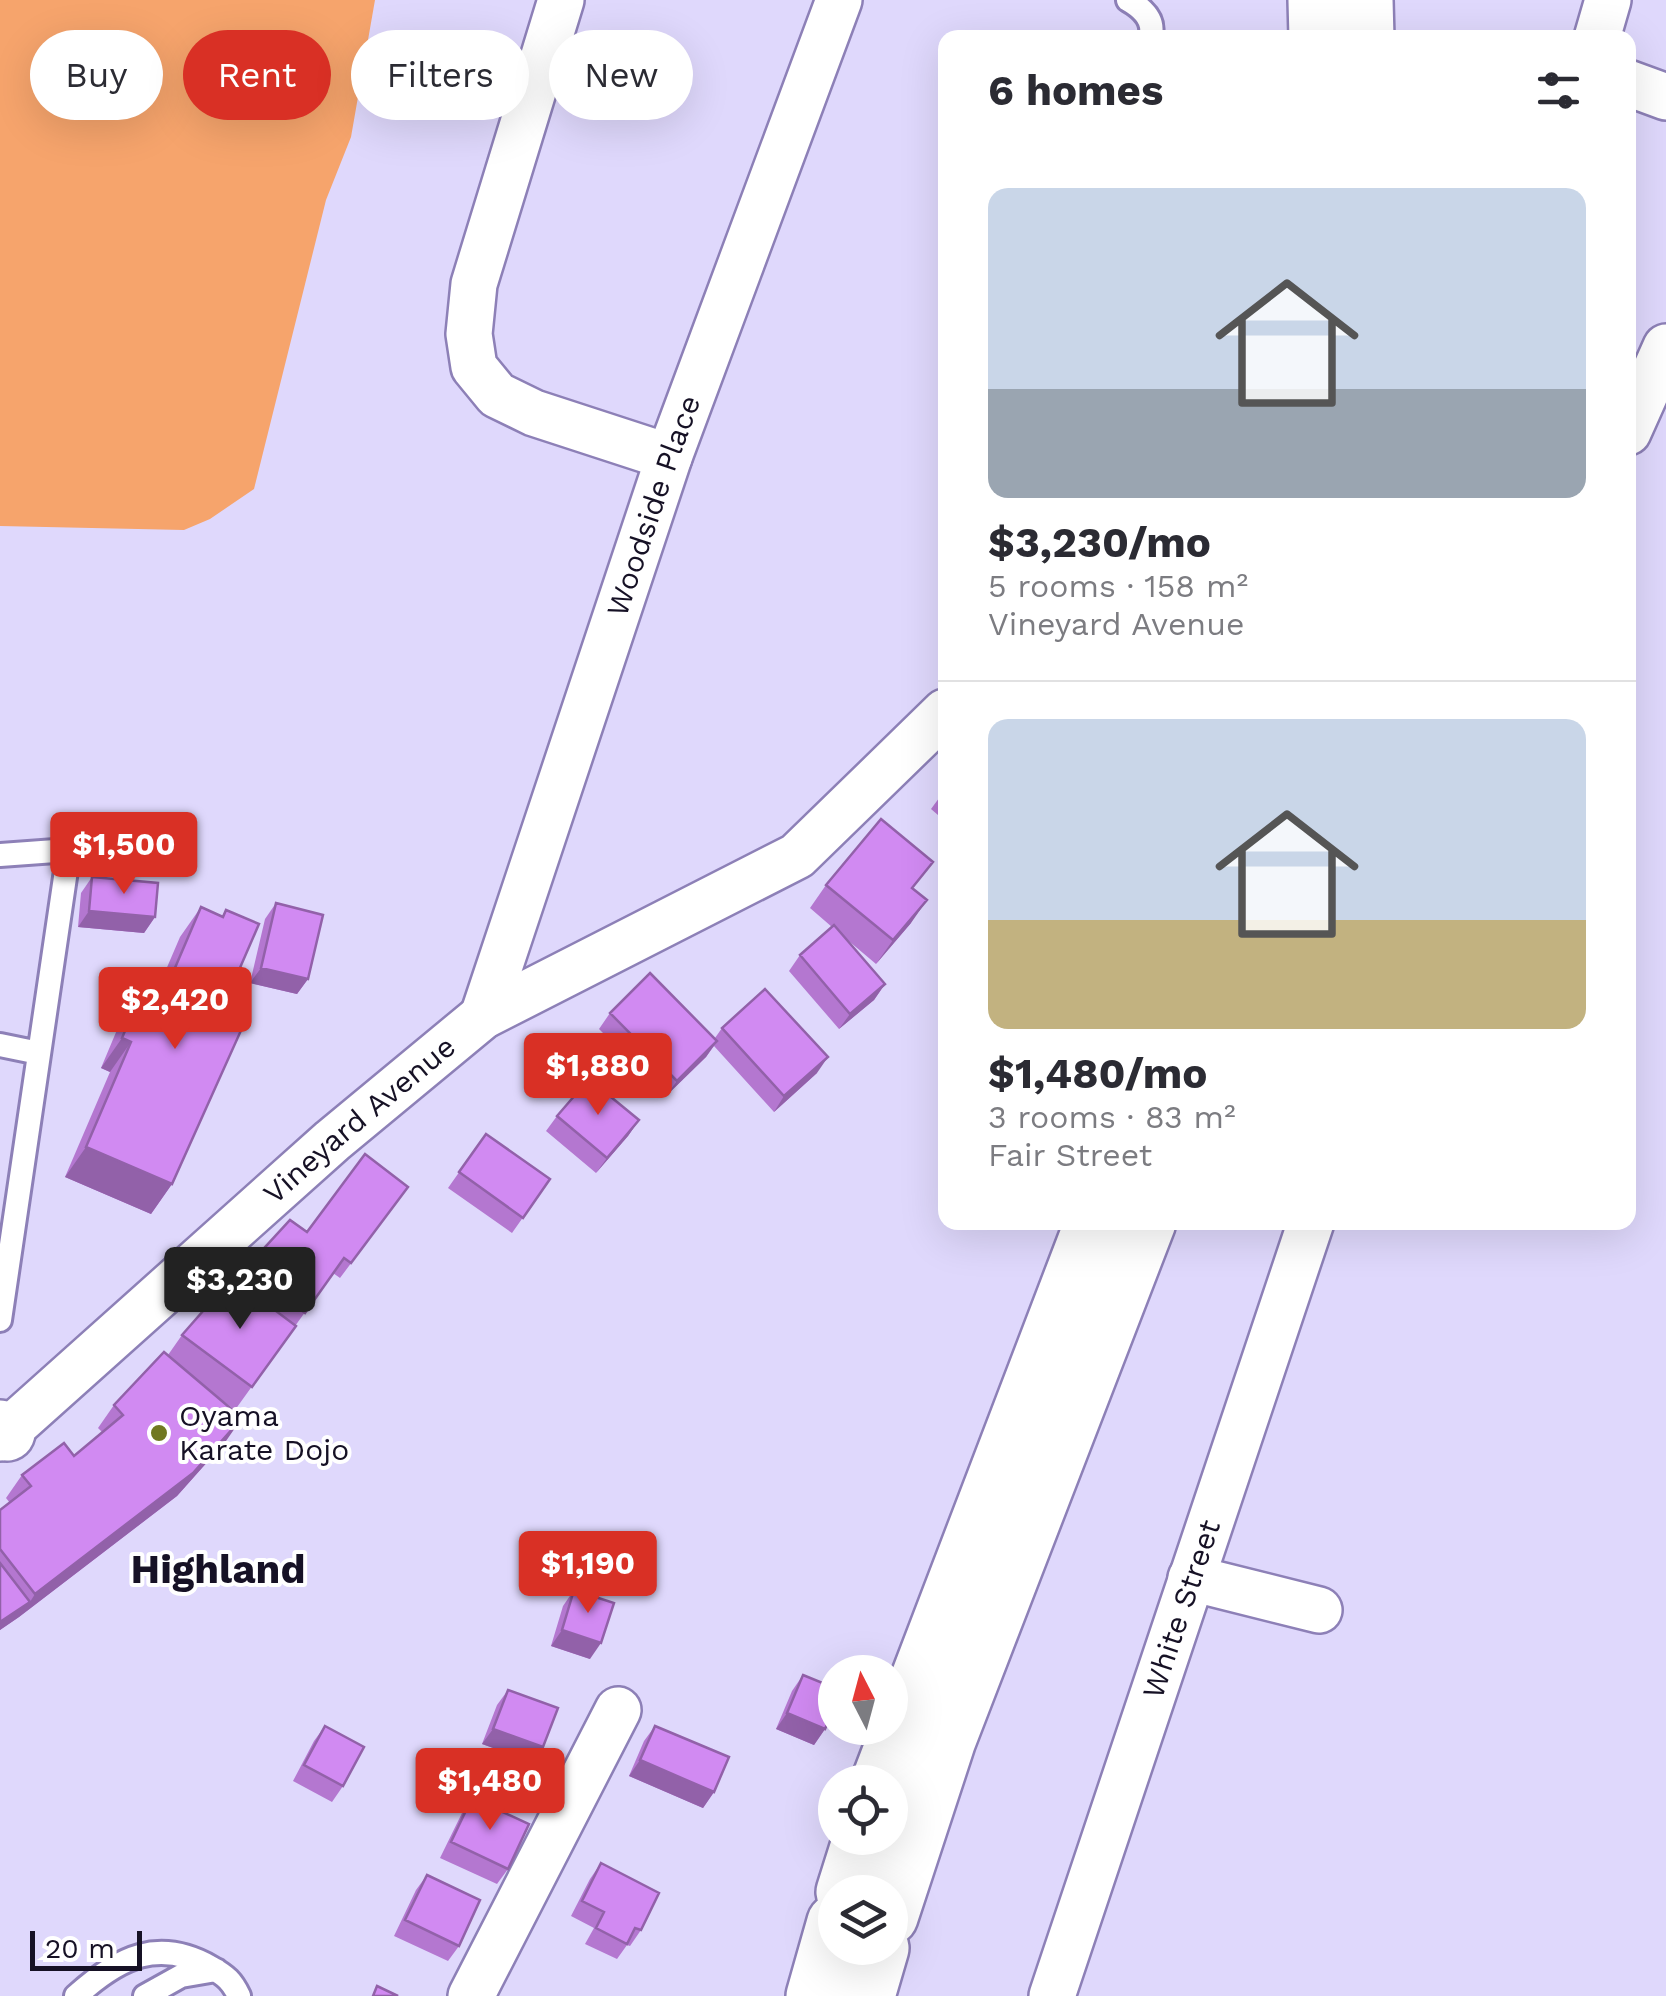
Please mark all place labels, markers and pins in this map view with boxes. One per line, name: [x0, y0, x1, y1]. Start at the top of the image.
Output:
pin: $1,500: [43, 812, 205, 897]
pin: $2,420: [94, 967, 256, 1052]
pin: $1,880: [517, 1033, 679, 1118]
pin: $3,230: [159, 1247, 321, 1332]
place label: Oyama Karate Dojo: [179, 1398, 349, 1467]
marker: Oyama Karate Dojo: [148, 1422, 170, 1444]
pin: $1,190: [507, 1531, 669, 1616]
pin: $1,480: [409, 1748, 571, 1833]

